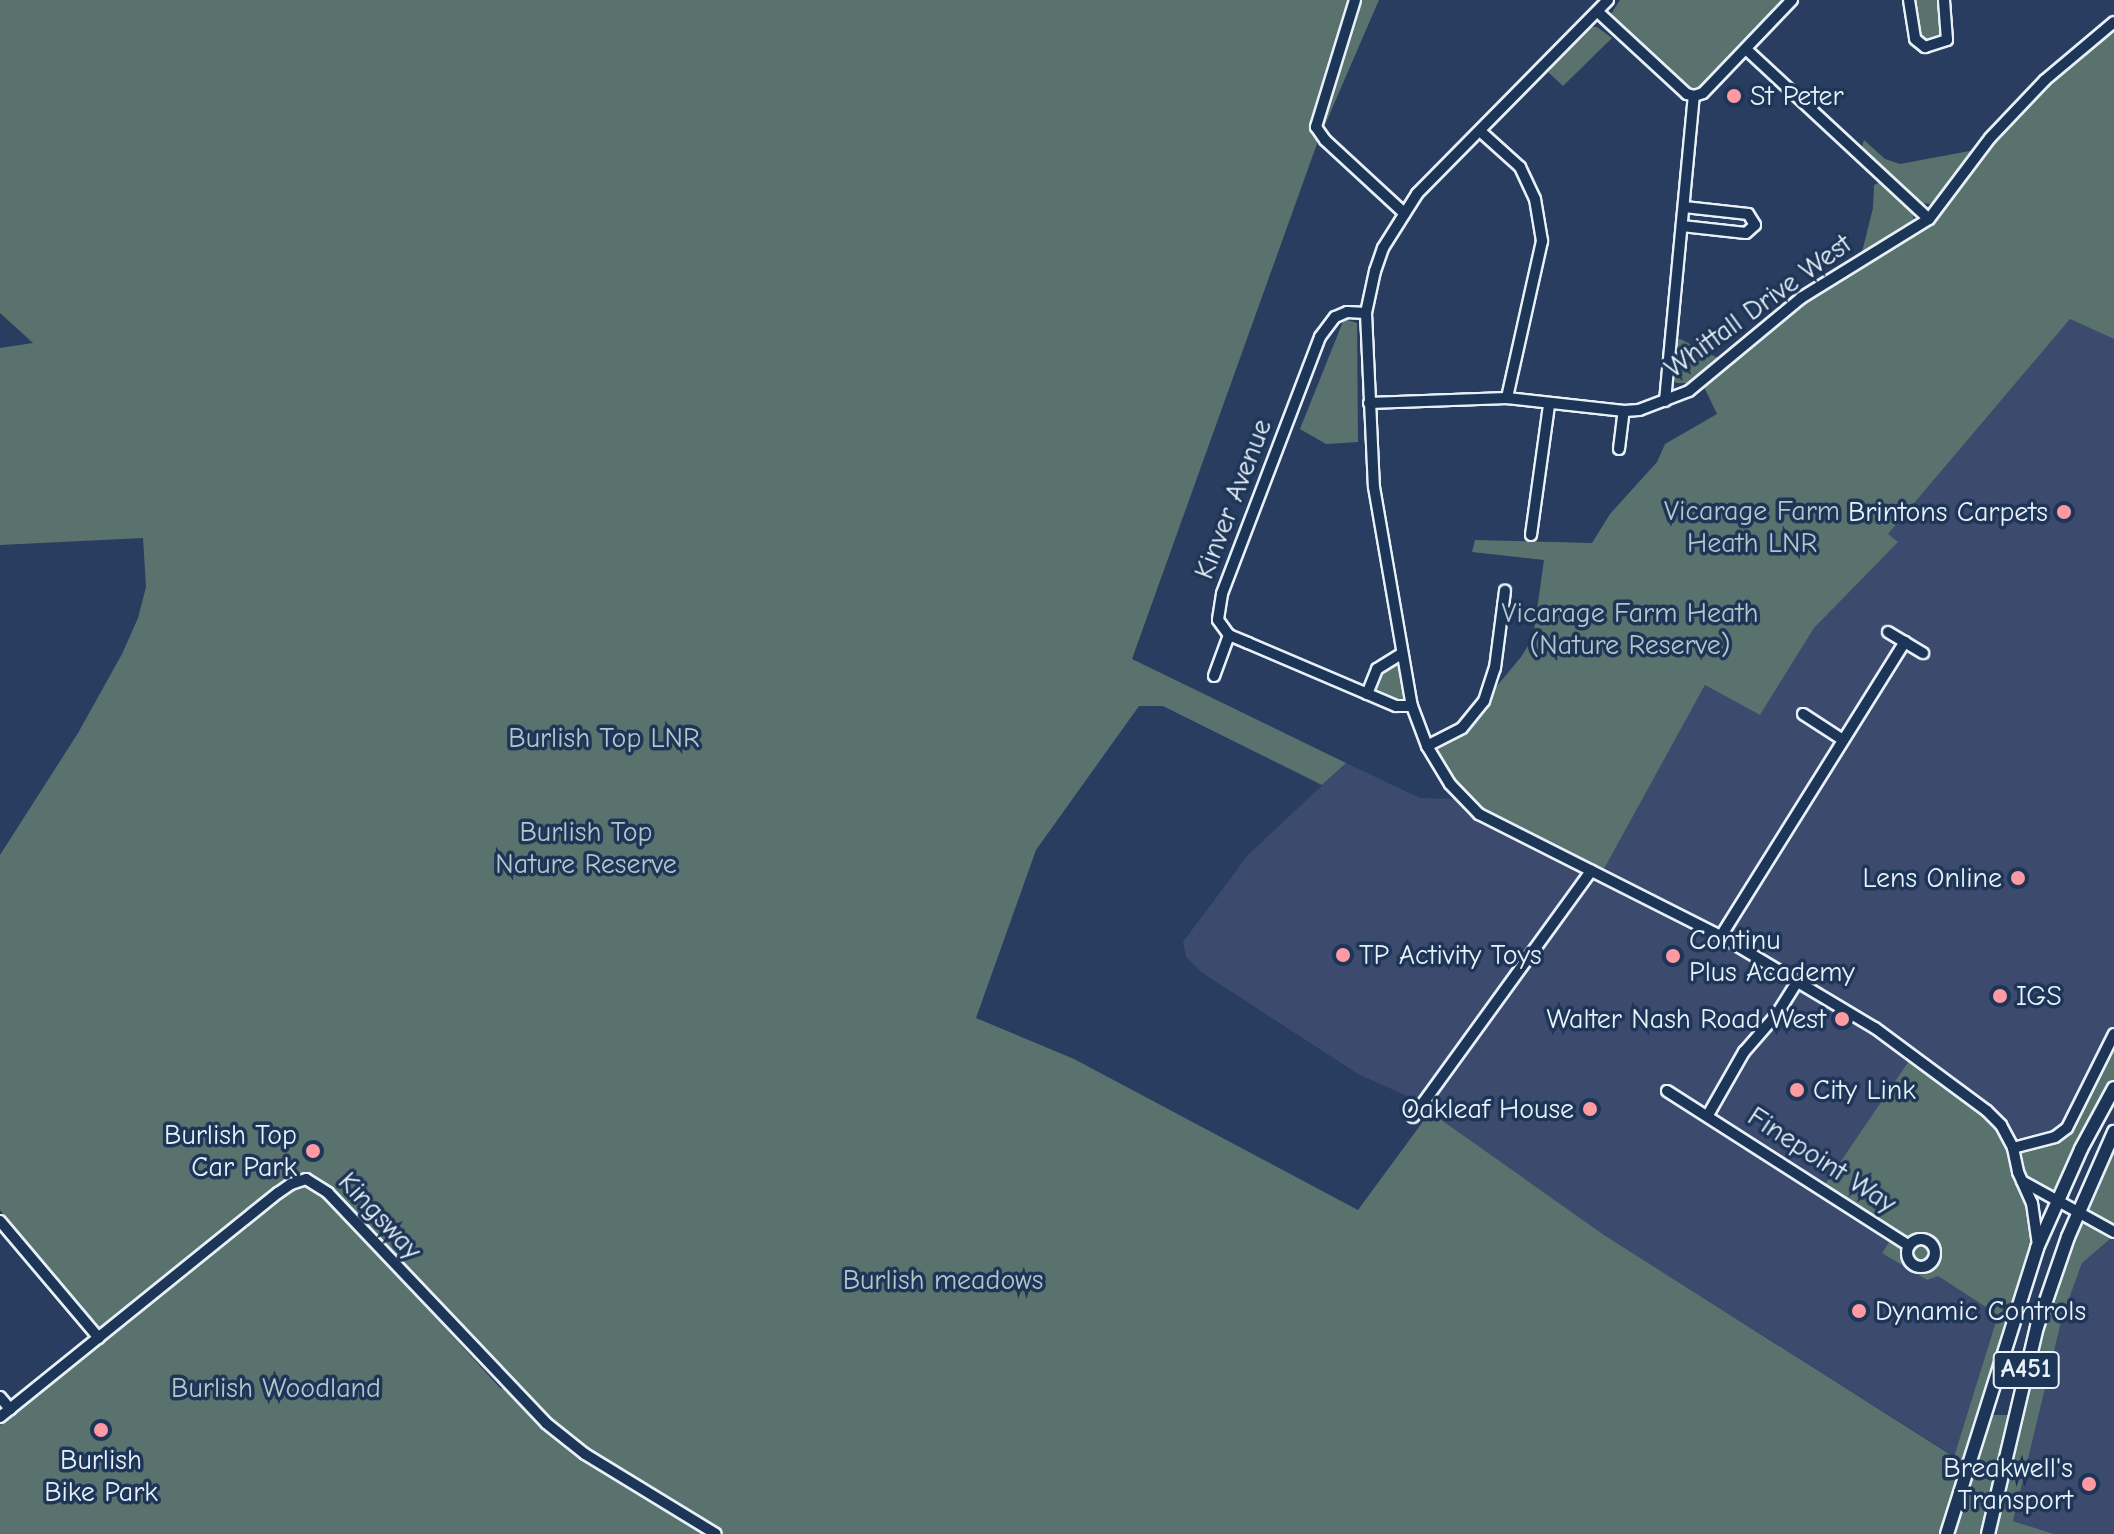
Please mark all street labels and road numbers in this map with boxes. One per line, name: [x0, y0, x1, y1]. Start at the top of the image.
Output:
street label: Whittall Drive West: [1658, 227, 1858, 385]
street label: Kinver Avenue: [1187, 414, 1279, 584]
street label: Finepoint Way: [1741, 1100, 1903, 1220]
street label: Kingsway: [331, 1165, 429, 1267]
road number: A451: [1992, 1348, 2060, 1392]

